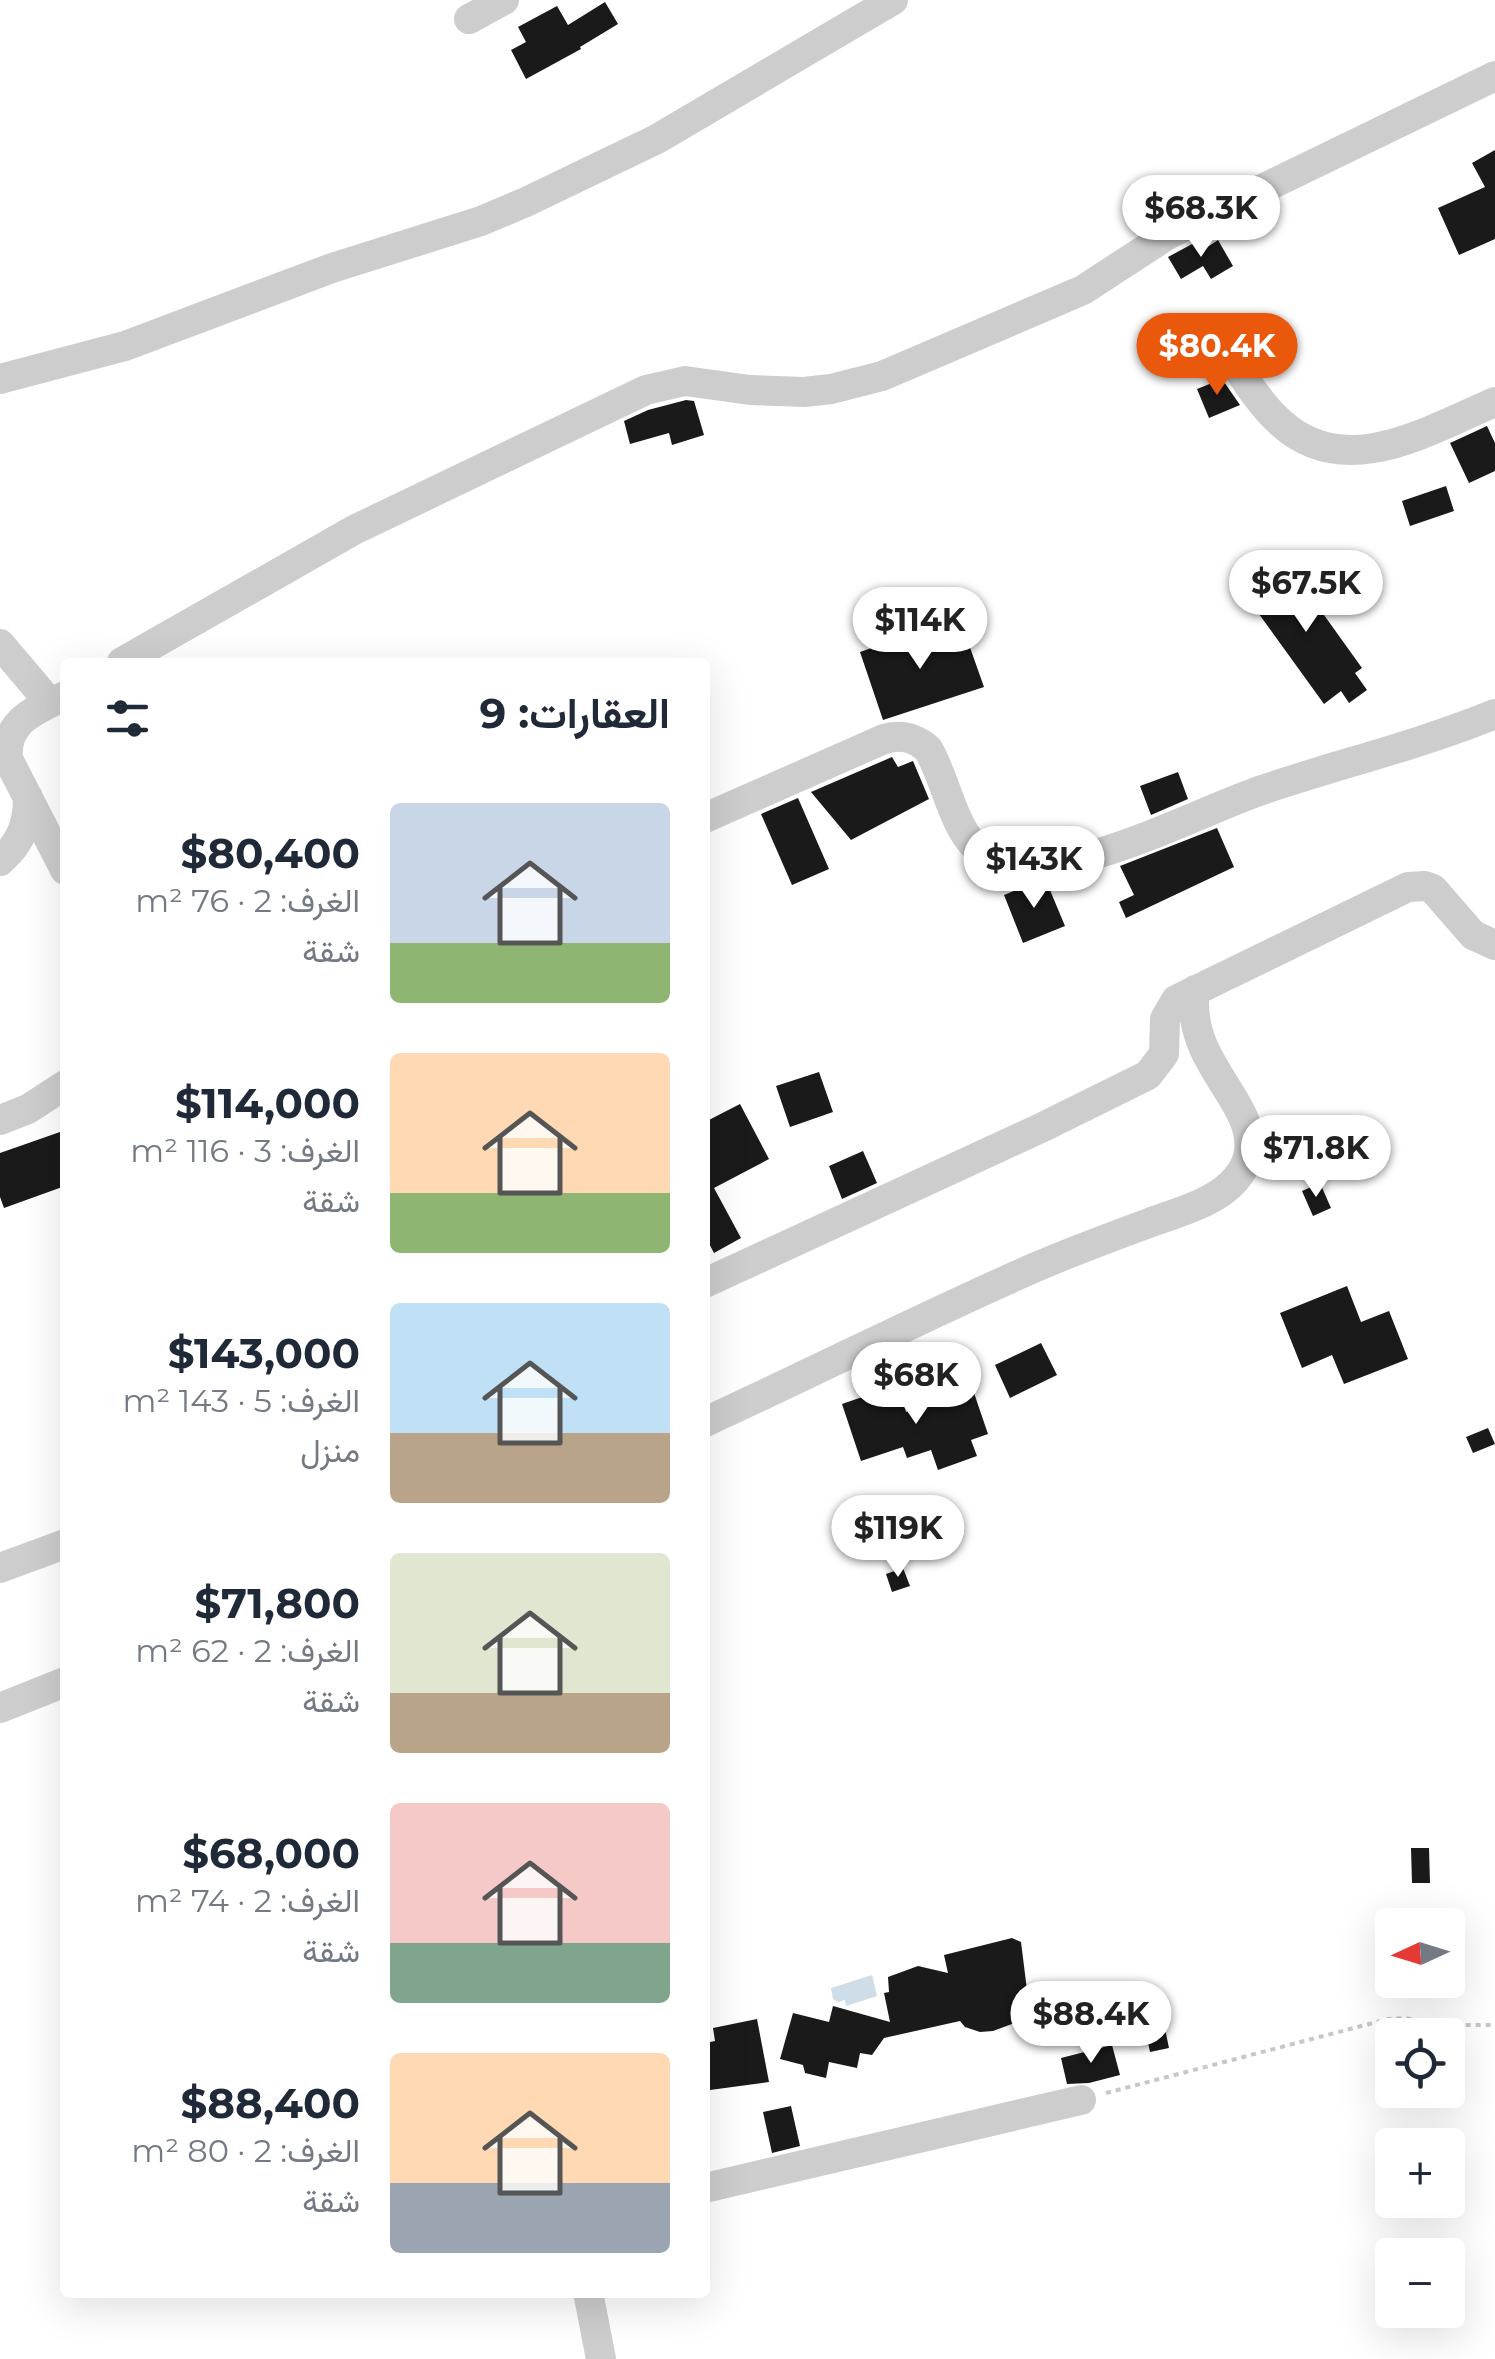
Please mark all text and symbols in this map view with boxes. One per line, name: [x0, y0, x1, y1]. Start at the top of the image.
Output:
pin: $68.3K: [1120, 175, 1282, 260]
text: $68.3K: [1144, 188, 1258, 227]
pin: $80.4K: [1136, 313, 1298, 398]
text: $80.4K: [1159, 326, 1275, 365]
pin: $67.5K: [1225, 550, 1387, 635]
text: $67.5K: [1251, 563, 1361, 602]
pin: $114K: [850, 587, 990, 672]
text: $114K: [875, 600, 965, 639]
text: العقارات: 9: [480, 687, 670, 739]
icon: filters: [100, 691, 155, 746]
pin: $143K: [964, 826, 1104, 911]
text: $80,400: [181, 827, 360, 879]
text: $143K: [985, 839, 1083, 878]
icon: home: [470, 843, 590, 963]
text: الغرف: 2 · 76 m²: [135, 881, 360, 920]
text: شقة: [302, 931, 360, 970]
text: $114,000: [175, 1077, 360, 1129]
icon: home: [470, 1093, 590, 1213]
pin: $71.8K: [1235, 1115, 1397, 1200]
text: $71.8K: [1263, 1128, 1369, 1167]
text: الغرف: 3 · 116 m²: [130, 1131, 360, 1170]
text: شقة: [302, 1181, 360, 1220]
text: $143,000: [168, 1327, 360, 1379]
pin: $68K: [857, 1342, 975, 1427]
icon: home: [470, 1343, 590, 1463]
text: $68K: [873, 1355, 959, 1394]
text: الغرف: 5 · 143 m²: [123, 1381, 360, 1420]
text: منزل: [300, 1431, 360, 1470]
pin: $119K: [828, 1495, 968, 1580]
text: $119K: [853, 1508, 943, 1547]
text: $71,800: [195, 1577, 360, 1629]
icon: home: [470, 1593, 590, 1713]
text: الغرف: 2 · 62 m²: [135, 1631, 360, 1670]
text: شقة: [302, 1681, 360, 1720]
text: $68,000: [182, 1827, 360, 1879]
icon: home: [470, 1843, 590, 1963]
text: الغرف: 2 · 74 m²: [135, 1881, 360, 1920]
north arrow: [1375, 1908, 1465, 1998]
map controls: [1375, 1908, 1465, 2328]
text: شقة: [302, 1931, 360, 1970]
pin: $88.4K: [1010, 1981, 1172, 2066]
text: $88.4K: [1032, 1994, 1150, 2033]
button: locate: [1375, 2018, 1465, 2108]
text: $88,400: [180, 2077, 360, 2129]
icon: home: [470, 2093, 590, 2213]
button: +: [1375, 2128, 1465, 2218]
text: الغرف: 2 · 80 m²: [131, 2131, 360, 2170]
text: شقة: [302, 2181, 360, 2220]
button: −: [1375, 2238, 1465, 2328]

